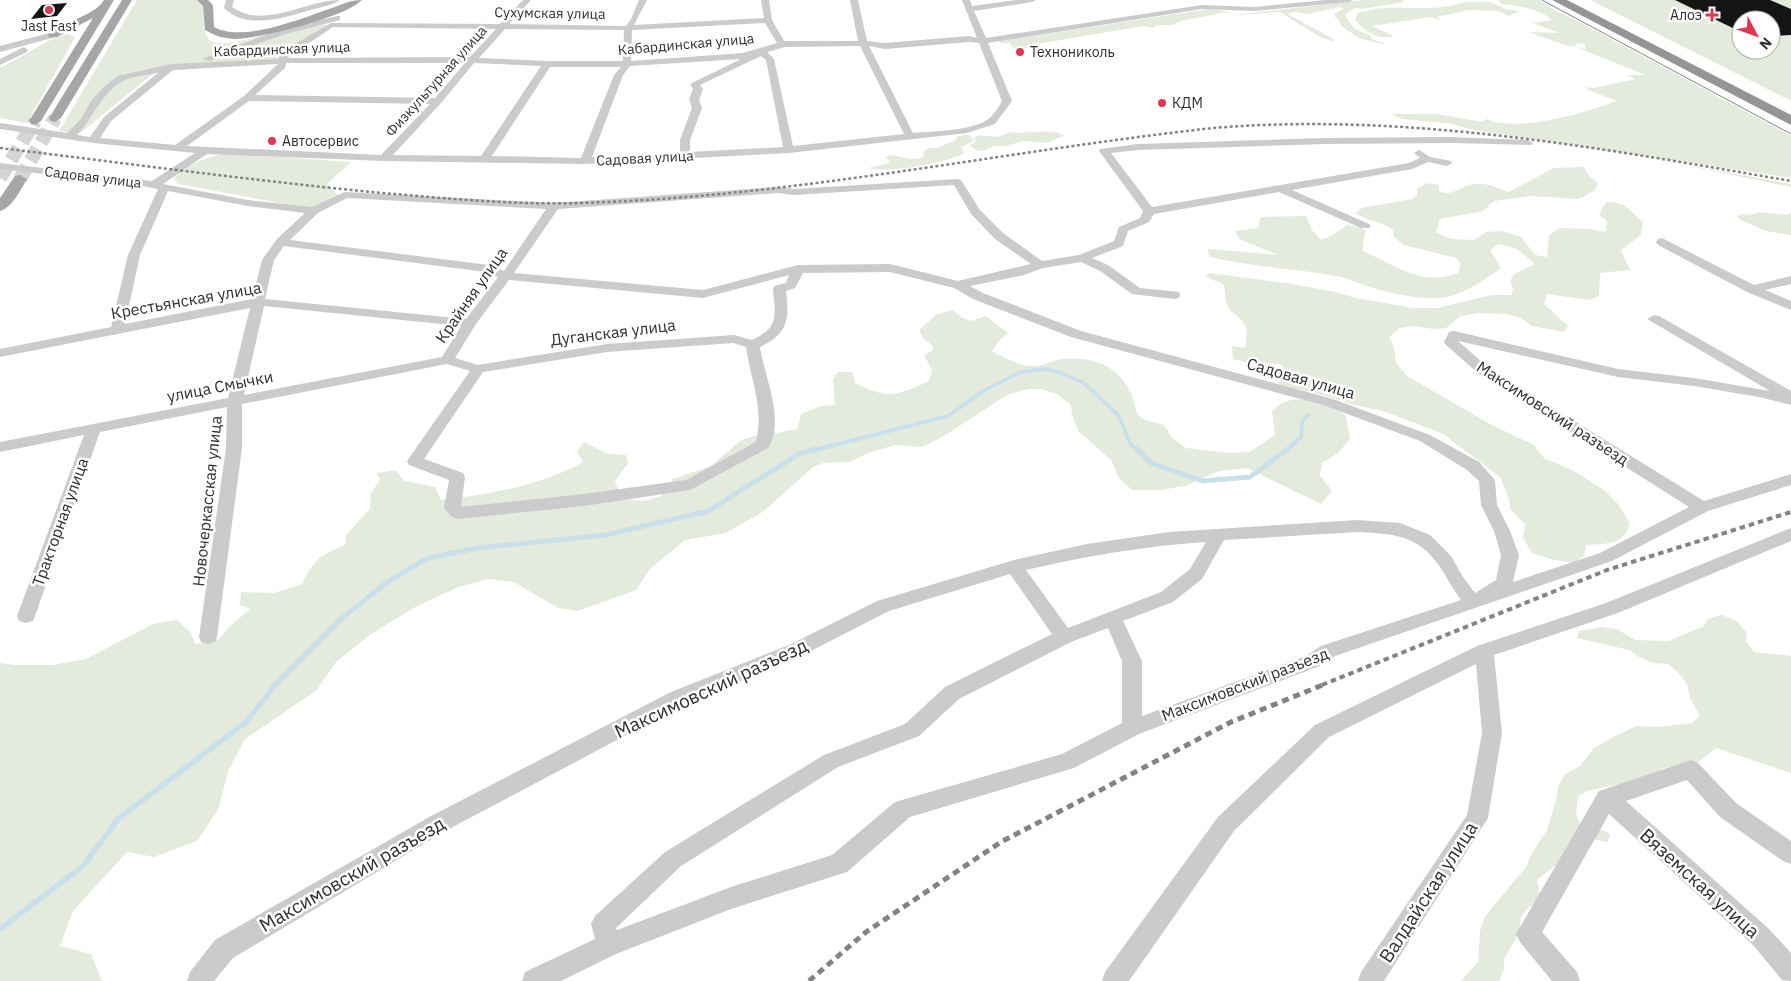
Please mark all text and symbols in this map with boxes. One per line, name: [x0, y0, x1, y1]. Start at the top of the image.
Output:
street label: Сухумская улица: [494, 3, 606, 23]
marker: Jast Fast: [43, 4, 55, 16]
place label: Алоэ: [1670, 6, 1702, 24]
marker: Алоэ: [1706, 9, 1718, 21]
north arrow: [1731, 10, 1781, 60]
place label: Jast Fast: [21, 17, 77, 35]
street label: Физкультурная улица: [381, 21, 491, 140]
street label: Кабардинская улица: [617, 29, 755, 59]
text: N: [1756, 34, 1776, 53]
street label: Кабардинская улица: [213, 38, 351, 60]
place label: Технониколь: [1030, 43, 1115, 61]
marker: Технониколь: [1014, 46, 1026, 58]
place label: КДМ: [1172, 94, 1203, 112]
marker: КДМ: [1156, 97, 1168, 109]
place label: Автосервис: [282, 132, 359, 150]
marker: Автосервис: [266, 135, 278, 147]
street label: Садовая улица: [596, 146, 695, 170]
street label: Садовая улица: [44, 162, 143, 192]
street label: Крайняя улица: [431, 243, 512, 347]
street label: Крестьянская улица: [109, 277, 263, 323]
street label: Дуганская улица: [549, 314, 677, 350]
street label: Садовая улица: [1245, 353, 1358, 403]
street label: Максимовский разъезд: [1473, 356, 1633, 470]
street label: улица Смычки: [165, 366, 275, 406]
street label: Новочеркасская улица: [188, 414, 226, 588]
street label: Тракторная улица: [27, 455, 93, 589]
street label: Максимовский разъезд: [610, 633, 812, 743]
street label: Максимовский разъезд: [1159, 643, 1332, 725]
street label: Максимовский разъезд: [255, 811, 449, 937]
street label: Валдайская улица: [1373, 817, 1483, 967]
street label: Вяземская улица: [1635, 823, 1765, 943]

